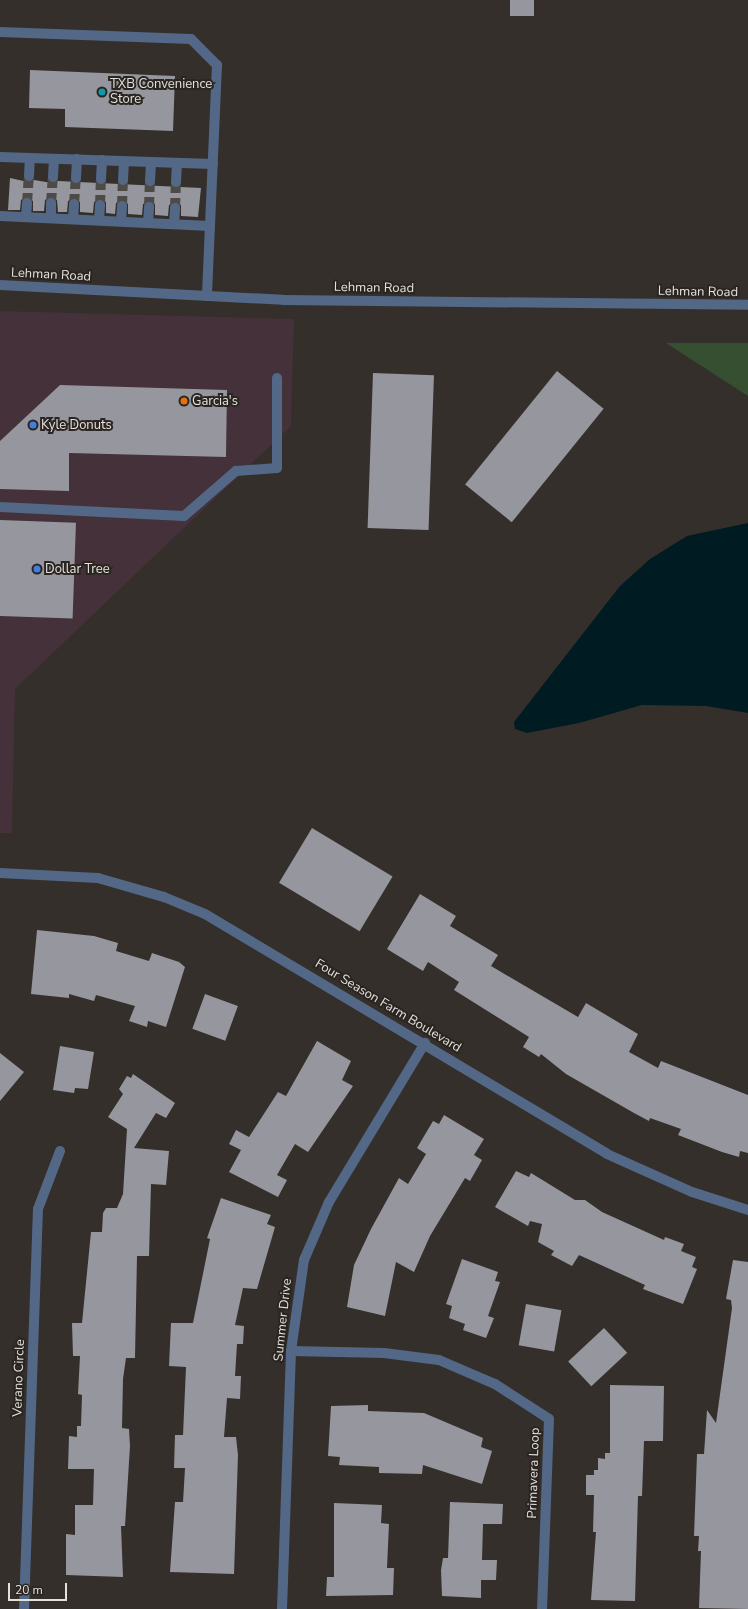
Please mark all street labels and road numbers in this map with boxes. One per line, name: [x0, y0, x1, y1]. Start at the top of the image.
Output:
street label: Lehman Road: [11, 265, 91, 285]
street label: Lehman Road: [334, 280, 414, 296]
street label: Lehman Road: [658, 284, 738, 300]
street label: Four Season Farm Boulevard: [312, 956, 464, 1056]
street label: Summer Drive: [271, 1278, 295, 1362]
street label: Verano Circle: [10, 1339, 28, 1417]
street label: Primavera Loop: [525, 1427, 543, 1519]

